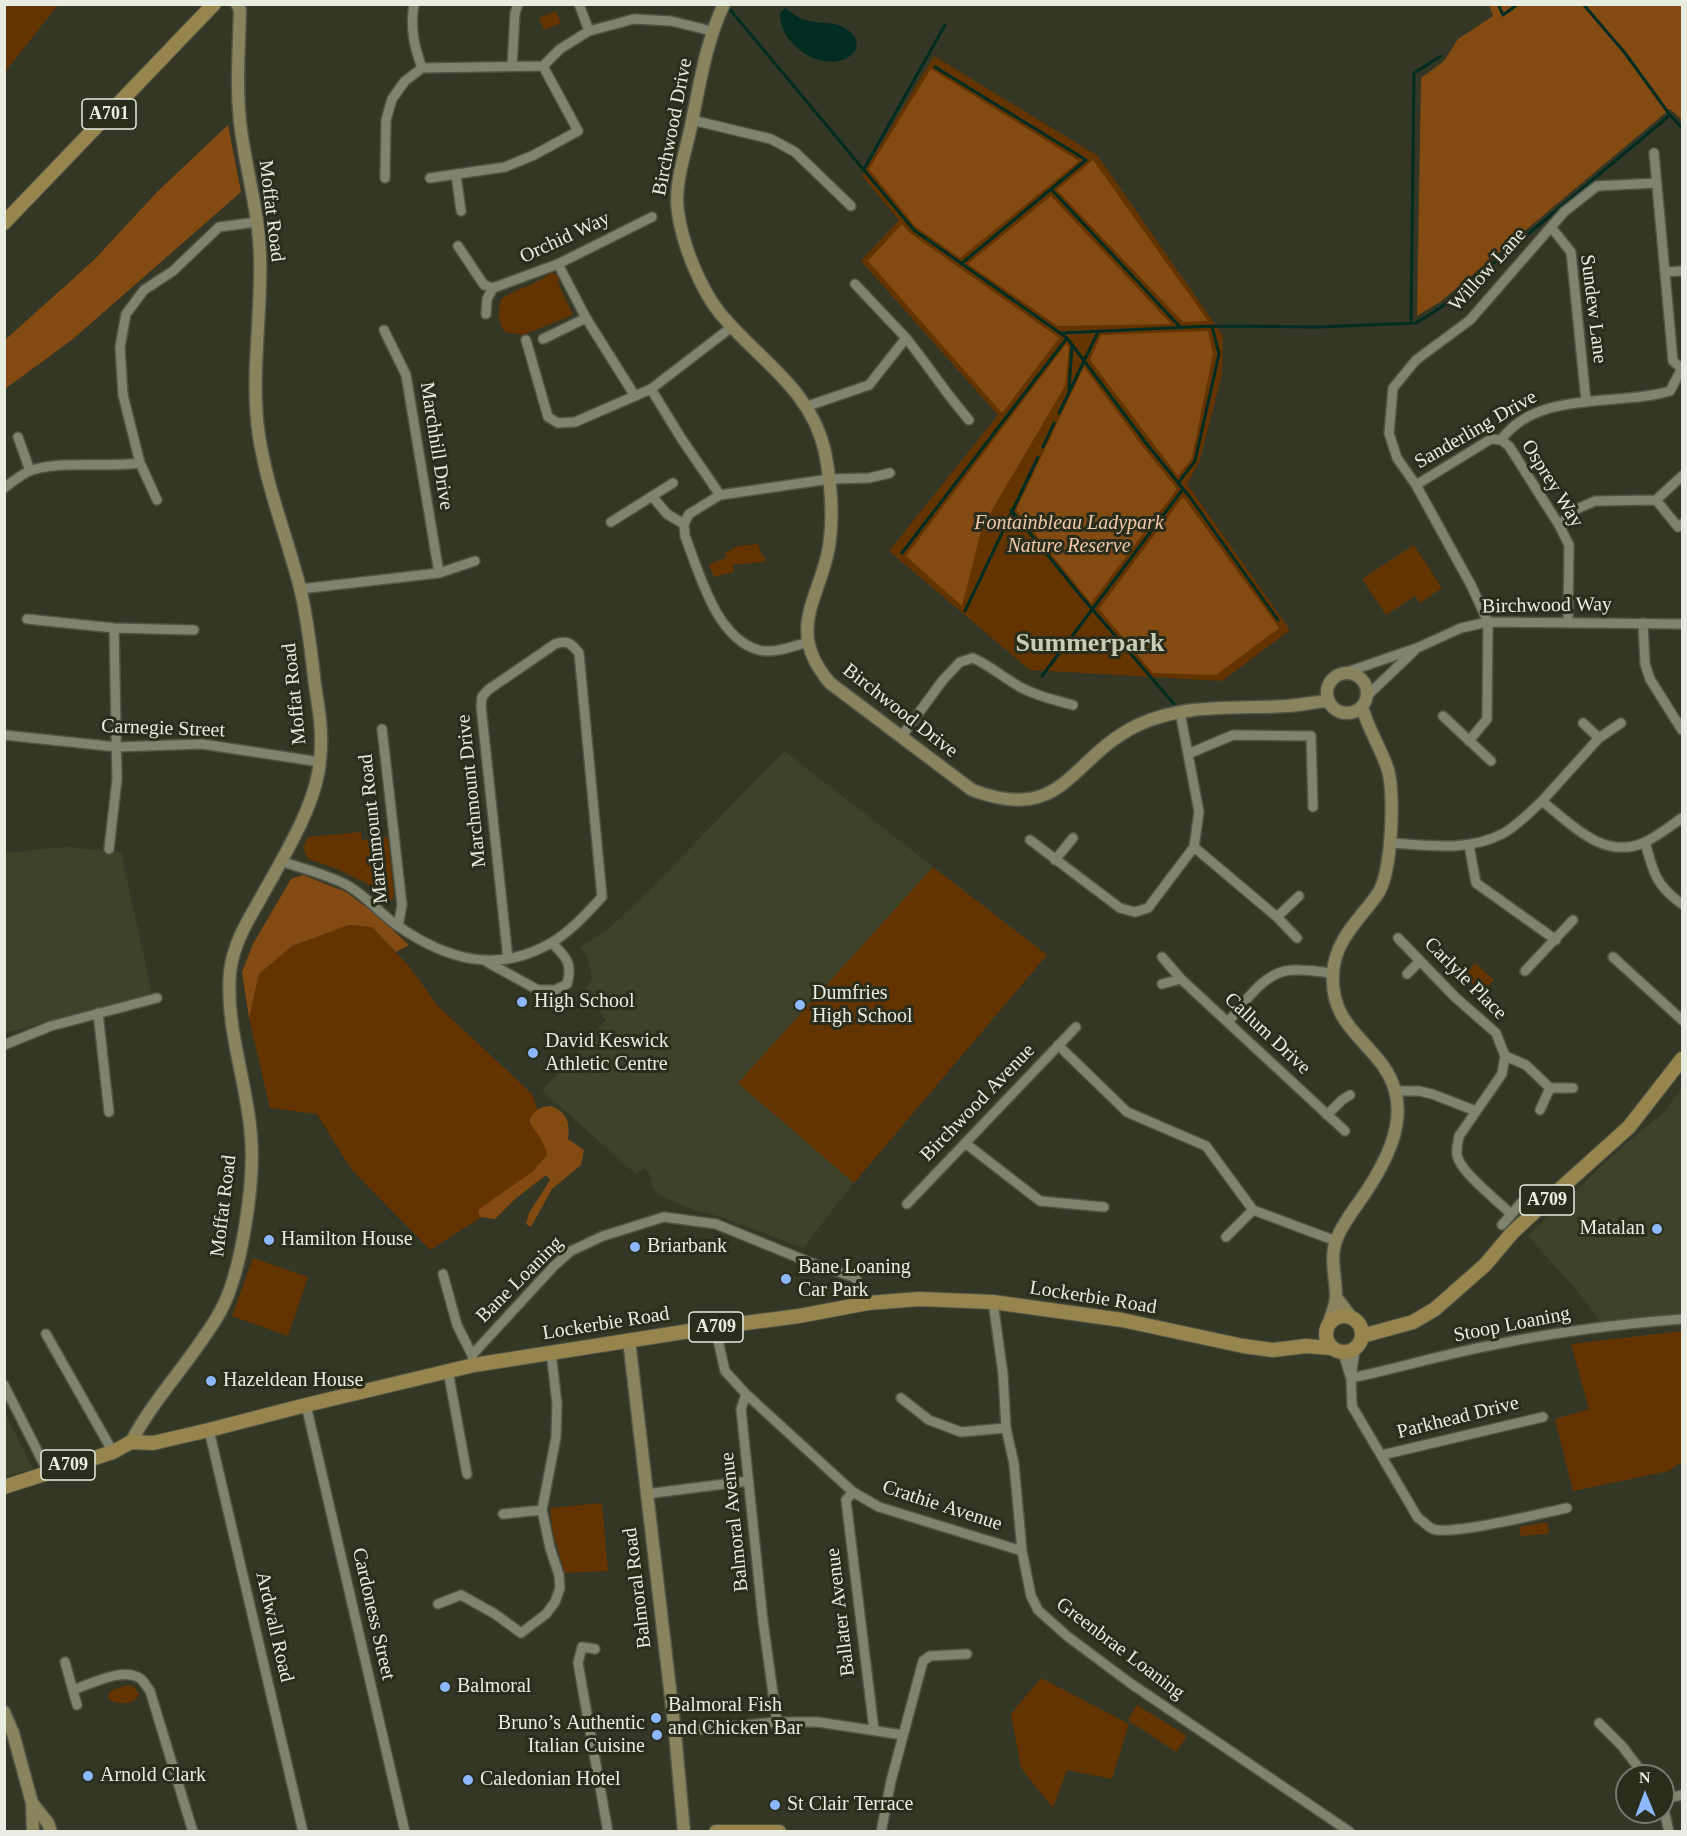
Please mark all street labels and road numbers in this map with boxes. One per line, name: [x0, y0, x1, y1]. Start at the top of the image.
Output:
street label: Birchwood Drive: [648, 56, 698, 198]
road number: A701: [82, 99, 136, 129]
street label: Moffat Road: [253, 159, 289, 263]
street label: Orchid Way: [516, 207, 614, 269]
street label: Willow Lane: [1444, 223, 1532, 317]
street label: Sundew Lane: [1574, 253, 1612, 365]
street label: Marchhill Drive: [414, 380, 458, 512]
street label: Sanderling Drive: [1411, 385, 1541, 475]
street label: Osprey Way: [1516, 436, 1588, 532]
street label: Birchwood Way: [1482, 593, 1612, 619]
street label: Moffat Road: [278, 642, 312, 746]
street label: Birchwood Drive: [838, 659, 962, 763]
street label: Marchmount Drive: [452, 713, 492, 869]
street label: Carnegie Street: [101, 715, 225, 743]
street label: Marchmount Road: [354, 753, 394, 905]
street label: Carlyle Place: [1419, 933, 1511, 1025]
street label: Callum Drive: [1219, 988, 1315, 1080]
street label: Birchwood Avenue: [916, 1039, 1040, 1167]
street label: Moffat Road: [206, 1154, 242, 1258]
road number: A709: [1520, 1185, 1574, 1215]
street label: Bane Loaning: [472, 1232, 568, 1328]
street label: Lockerbie Road: [1028, 1276, 1158, 1320]
street label: Lockerbie Road: [541, 1302, 671, 1346]
street label: Stoop Loaning: [1452, 1302, 1572, 1348]
road number: A709: [689, 1312, 743, 1342]
street label: Parkhead Drive: [1394, 1391, 1522, 1445]
road number: A709: [41, 1450, 95, 1480]
street label: Balmoral Avenue: [716, 1451, 754, 1593]
street label: Crathie Avenue: [879, 1475, 1005, 1537]
street label: Balmoral Road: [619, 1526, 657, 1650]
street label: Cardoness Street: [346, 1546, 400, 1682]
street label: Ballater Avenue: [821, 1547, 861, 1677]
street label: Ardwall Road: [250, 1569, 298, 1685]
street label: Greenbrae Loaning: [1051, 1593, 1189, 1705]

